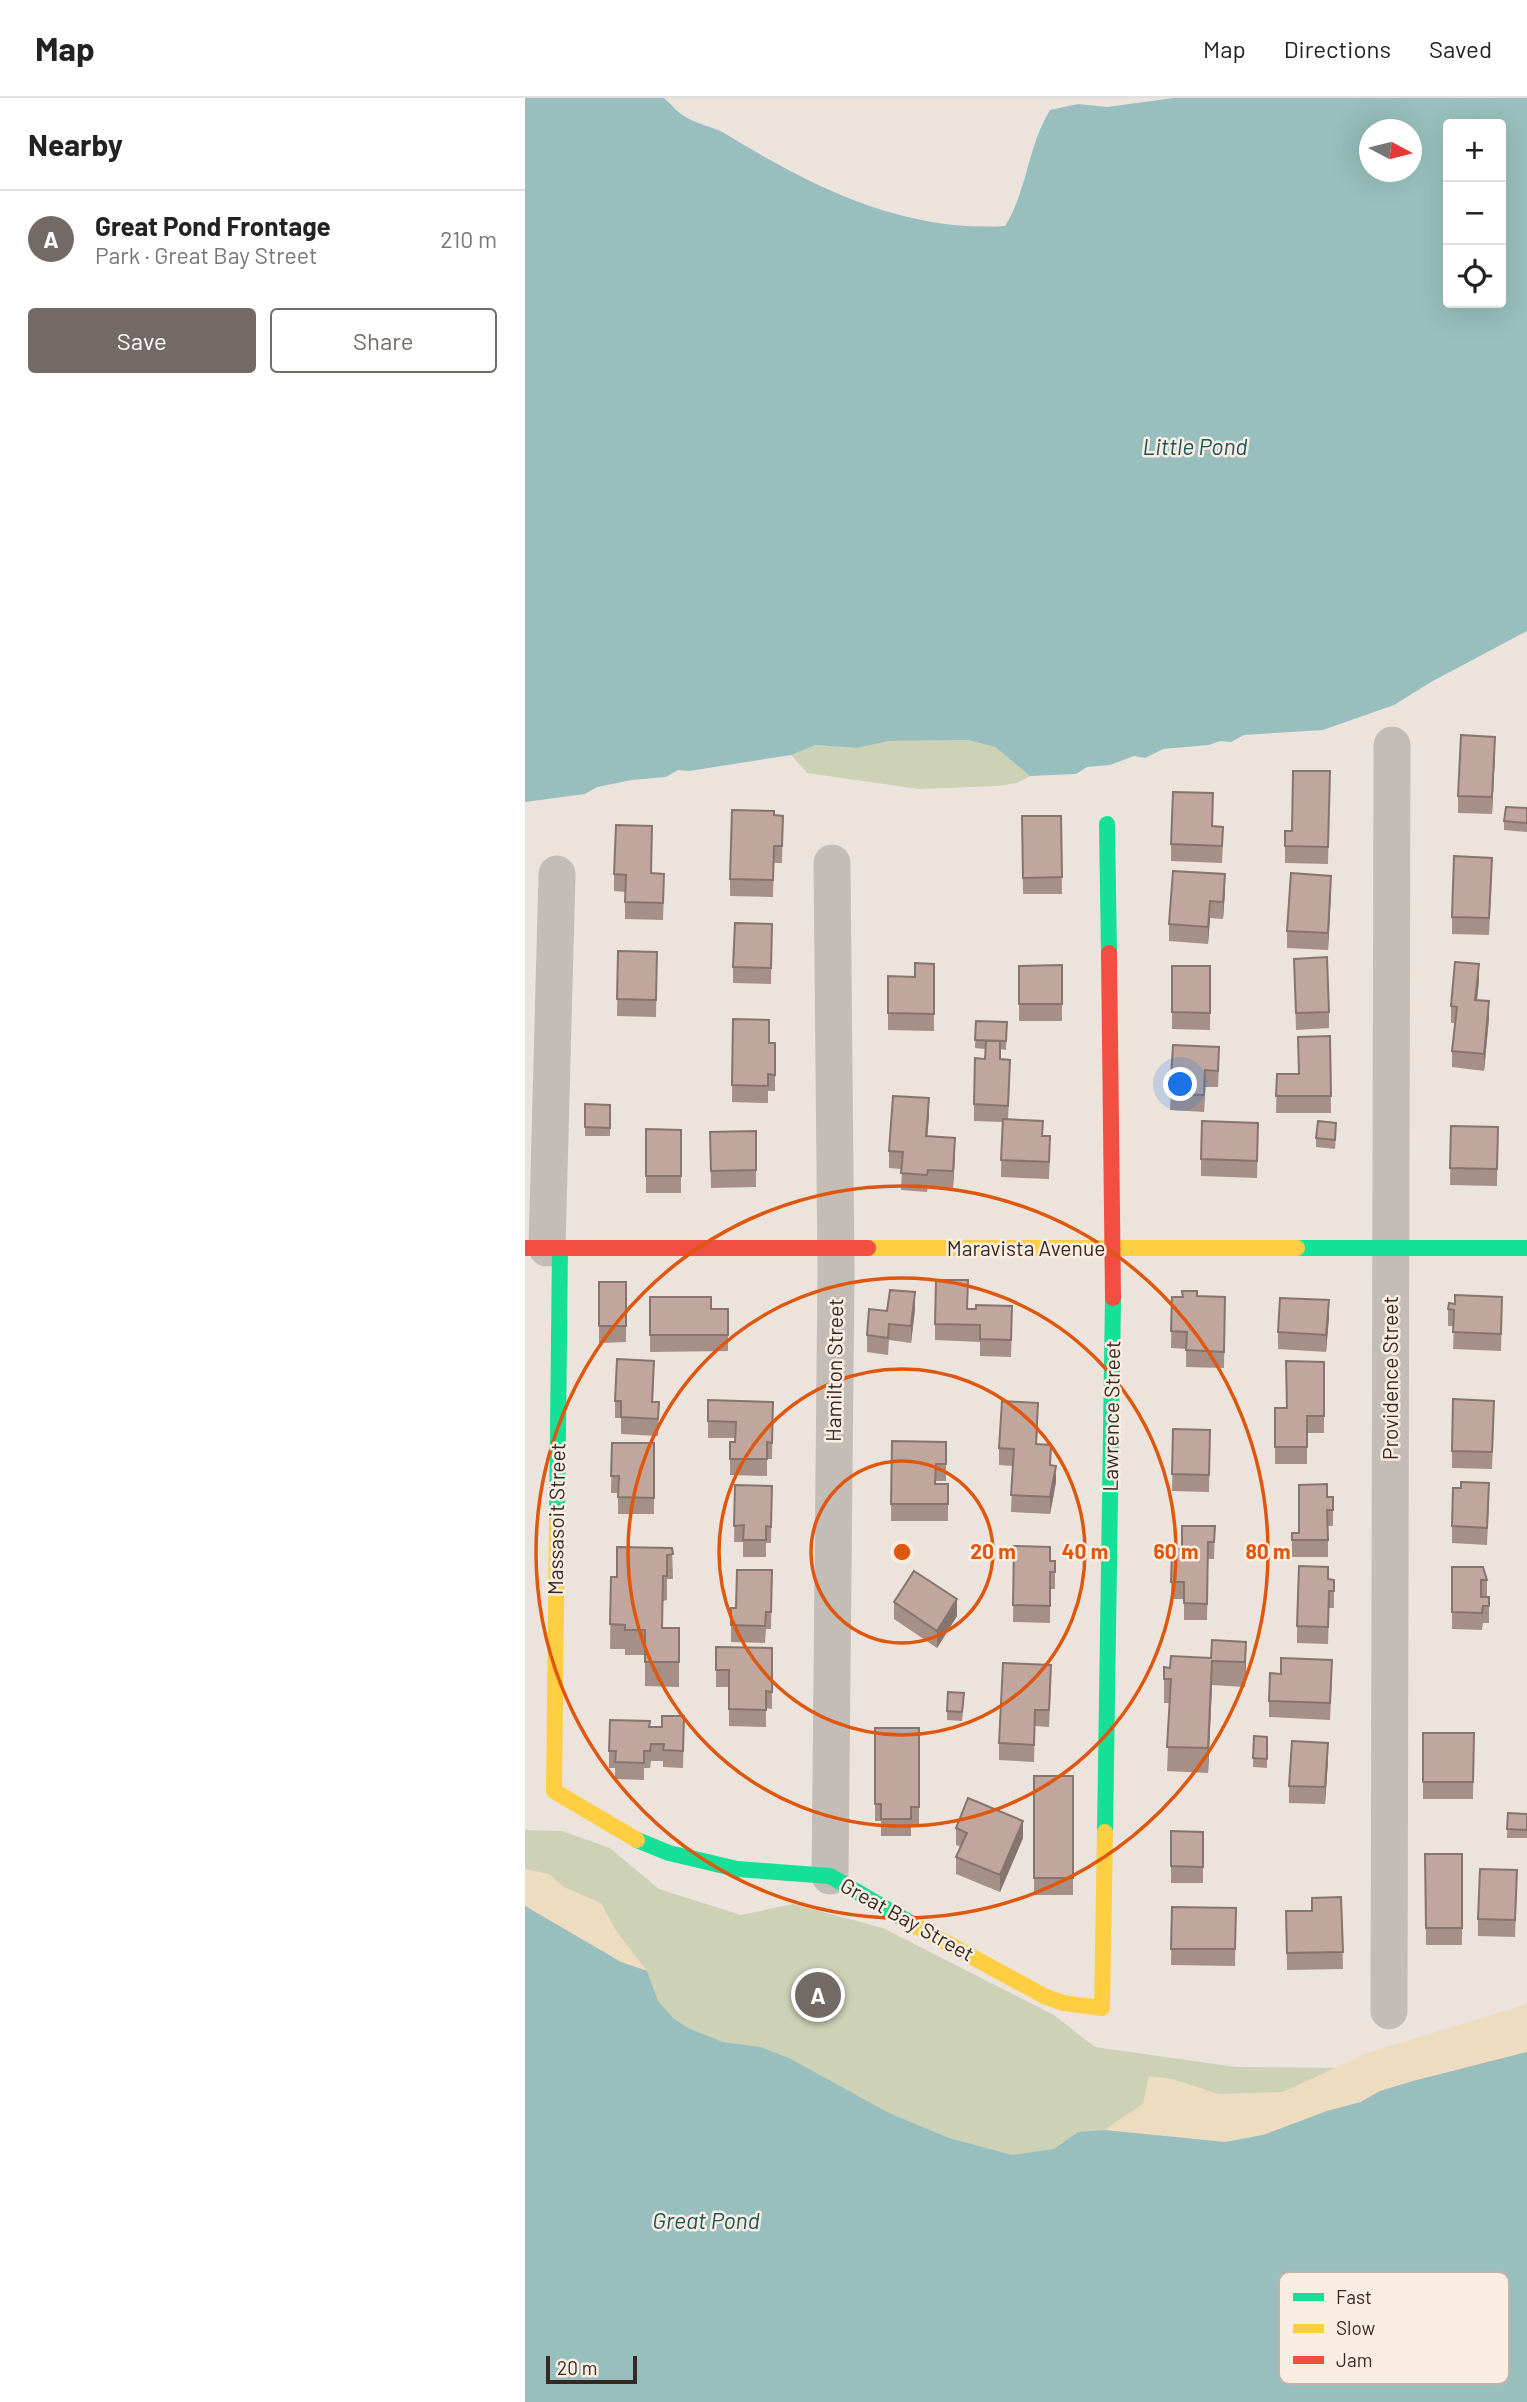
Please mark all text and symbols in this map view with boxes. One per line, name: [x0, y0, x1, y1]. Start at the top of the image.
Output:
text: Map: [35, 28, 95, 68]
text: Map: [1203, 34, 1246, 63]
text: Directions: [1284, 34, 1391, 63]
text: Saved: [1429, 34, 1492, 63]
north arrow: [1359, 119, 1422, 182]
map controls: [1443, 119, 1506, 308]
button: +: [1443, 119, 1506, 182]
text: Nearby: [28, 126, 123, 162]
button: −: [1443, 182, 1506, 245]
text: Great Pond Frontage: [95, 210, 331, 241]
text: A: [43, 225, 59, 253]
text: 210 m: [440, 225, 497, 253]
text: Park · Great Bay Street: [95, 241, 317, 269]
button: locate: [1443, 245, 1506, 308]
button: Save: [28, 308, 256, 373]
button: Share: [270, 308, 497, 373]
water label: Little Pond: [1142, 432, 1248, 460]
your location: [1163, 1067, 1197, 1101]
street label: Maravista Avenue: [947, 1235, 1105, 1260]
street label: Providence Street: [1377, 1296, 1402, 1460]
street label: Hamilton Street: [820, 1298, 847, 1442]
street label: Lawrence Street: [1097, 1340, 1124, 1492]
street label: Massasoit Street: [542, 1443, 569, 1595]
text: 20 m: [970, 1538, 1016, 1563]
text: 40 m: [1062, 1538, 1108, 1563]
text: 60 m: [1154, 1538, 1198, 1563]
text: 80 m: [1245, 1538, 1291, 1563]
centre of rings: [890, 1540, 914, 1564]
street label: Great Bay Street: [837, 1872, 979, 1966]
pin: A: [795, 1969, 841, 2021]
water label: Great Pond: [652, 2206, 760, 2234]
legend: [1279, 2272, 1509, 2384]
text: Fast: [1336, 2285, 1372, 2308]
text: Slow: [1336, 2316, 1375, 2339]
text: Jam: [1336, 2348, 1372, 2371]
scale bar: [546, 2353, 637, 2385]
text: 20 m: [557, 2356, 597, 2379]

